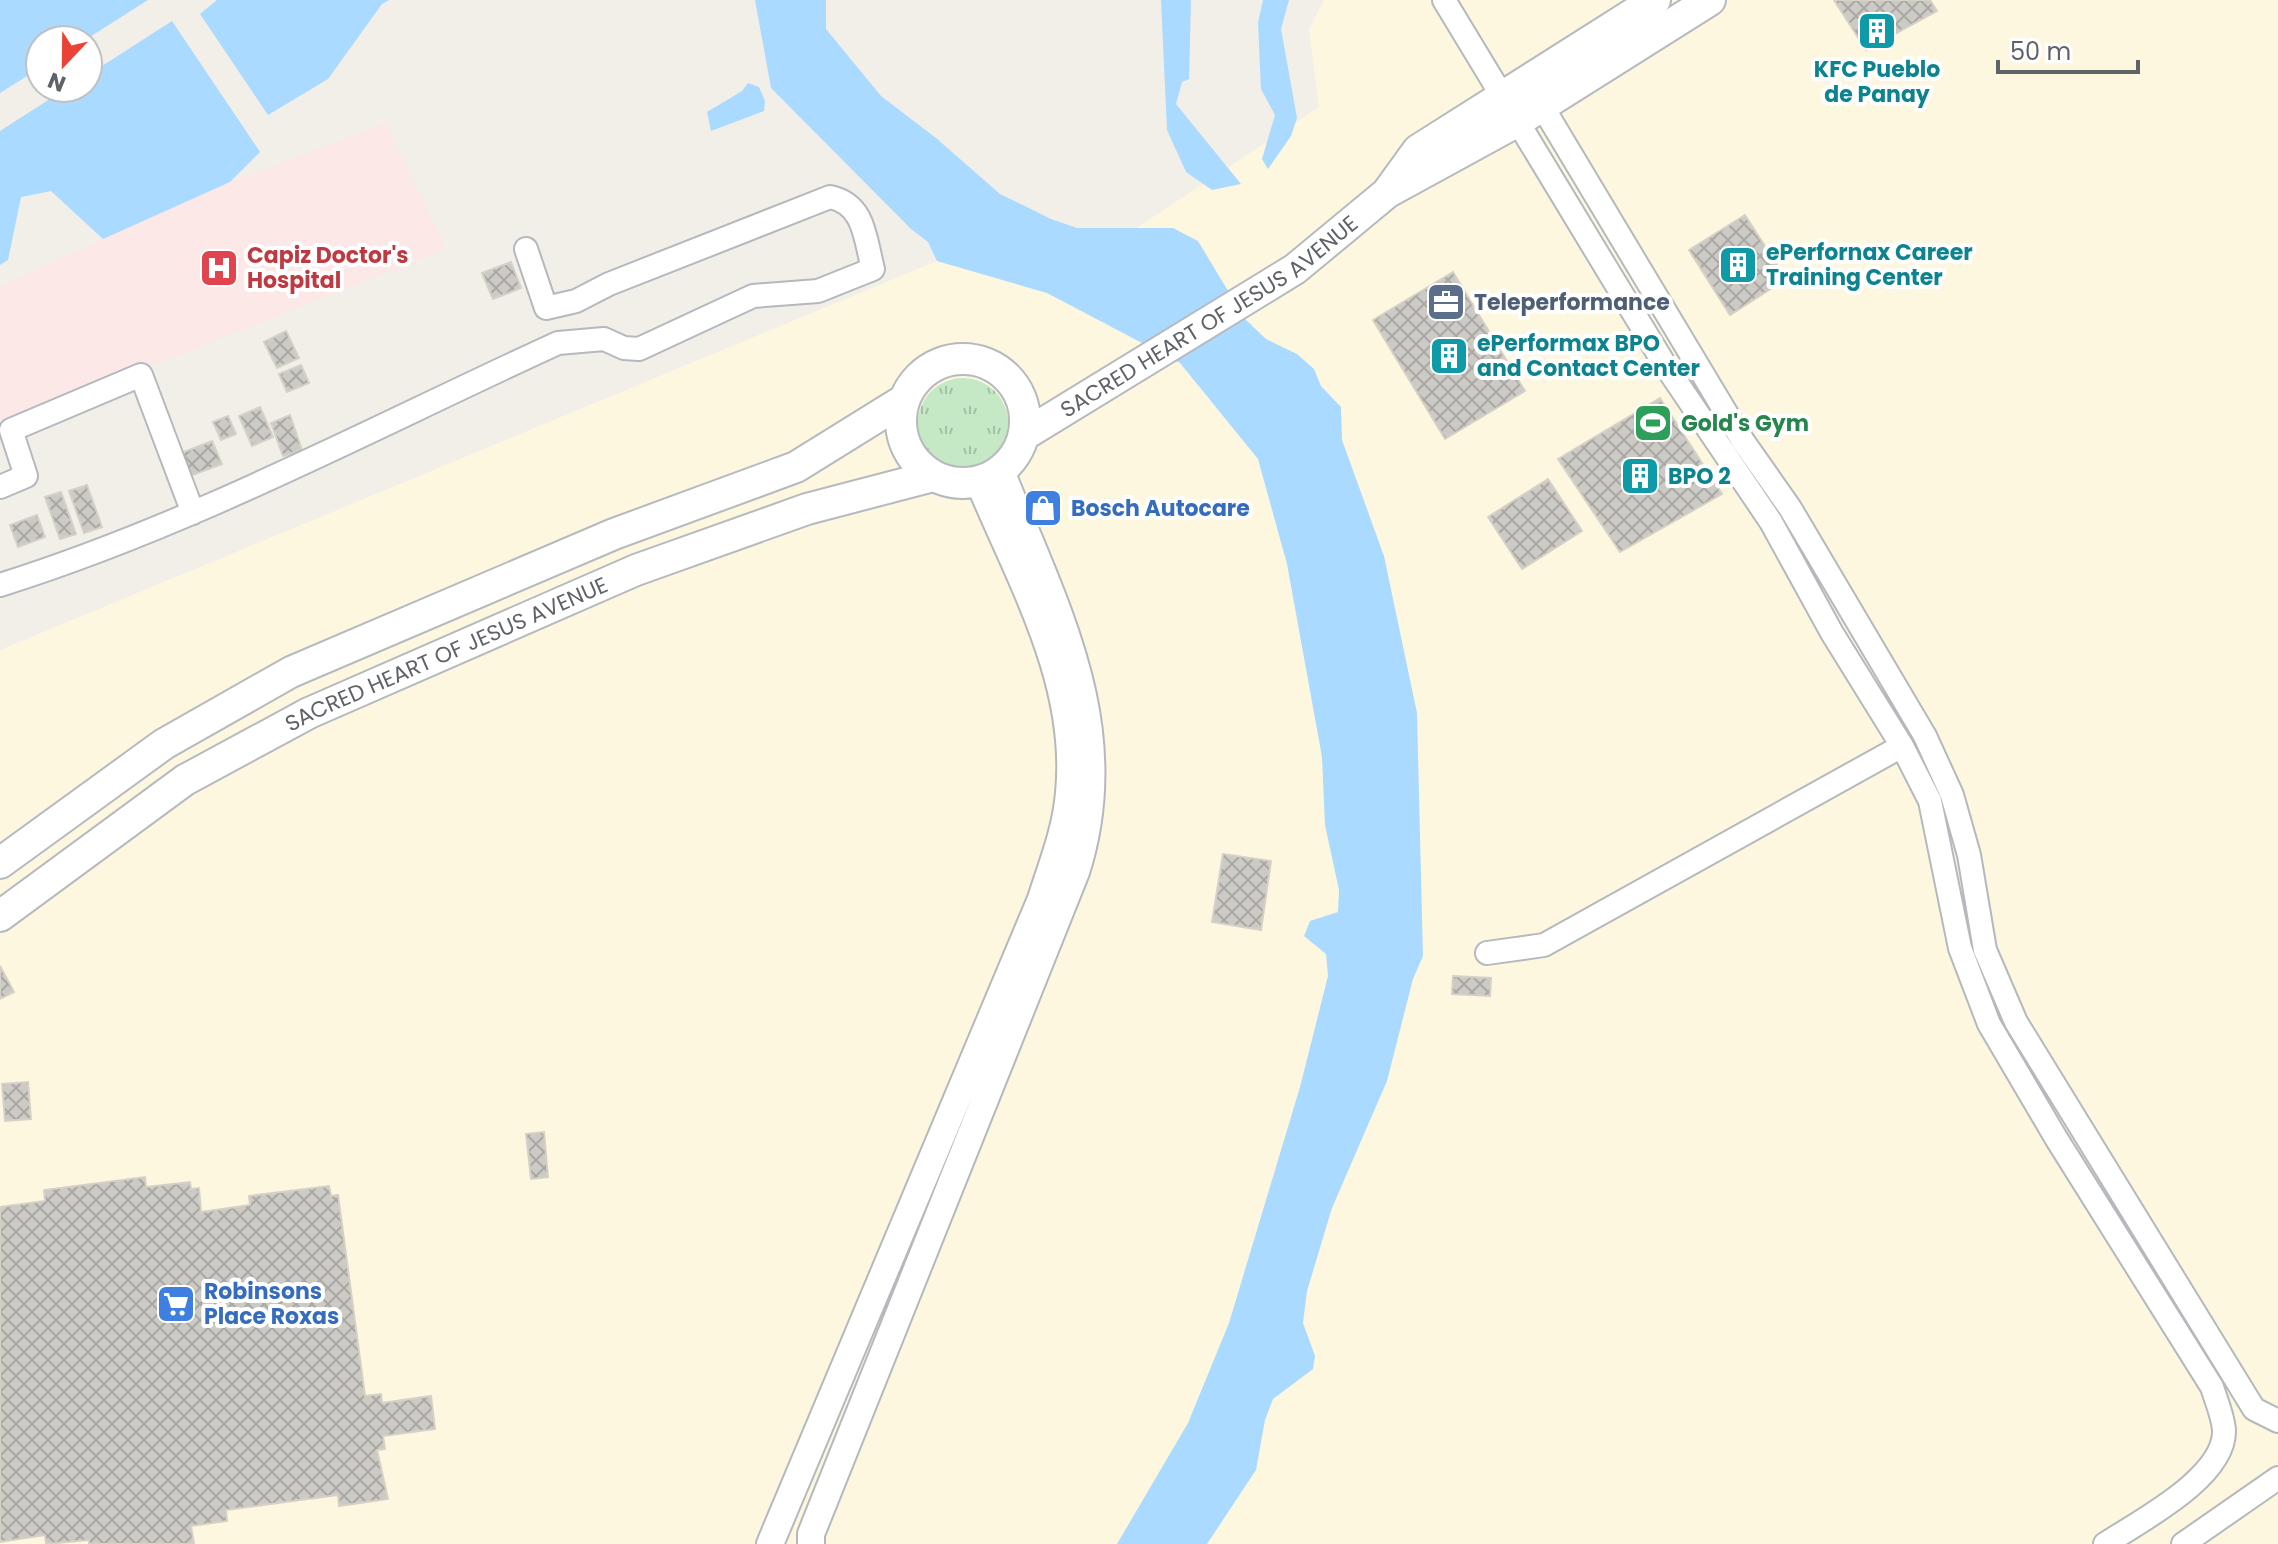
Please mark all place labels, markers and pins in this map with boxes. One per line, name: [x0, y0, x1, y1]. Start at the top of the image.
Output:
building icon: KFC Pueblo de Panay: [1856, 10, 1898, 52]
place label: KFC Pueblo de Panay: [1814, 54, 1940, 110]
place label: ePerfornax Career Training Center: [1766, 237, 1973, 293]
place label: Capiz Doctor's Hospital: [247, 240, 409, 296]
building icon: ePerfornax Career Training Center: [1717, 244, 1759, 286]
hospital icon: Capiz Doctor's Hospital: [198, 247, 240, 289]
office icon: Teleperformance: [1425, 281, 1467, 323]
place label: Teleperformance: [1474, 287, 1670, 318]
place label: ePerformax BPO and Contact Center: [1477, 328, 1700, 384]
building icon: ePerformax BPO and Contact Center: [1428, 335, 1470, 377]
sports icon: Gold's Gym: [1632, 402, 1674, 444]
place label: Gold's Gym: [1681, 408, 1809, 439]
building icon: BPO 2: [1619, 455, 1661, 497]
place label: BPO 2: [1668, 461, 1731, 492]
shop icon: Bosch Autocare: [1022, 487, 1064, 529]
place label: Bosch Autocare: [1071, 493, 1250, 524]
place label: Robinsons Place Roxas: [204, 1276, 339, 1332]
supermarket icon: Robinsons Place Roxas: [155, 1283, 197, 1325]

